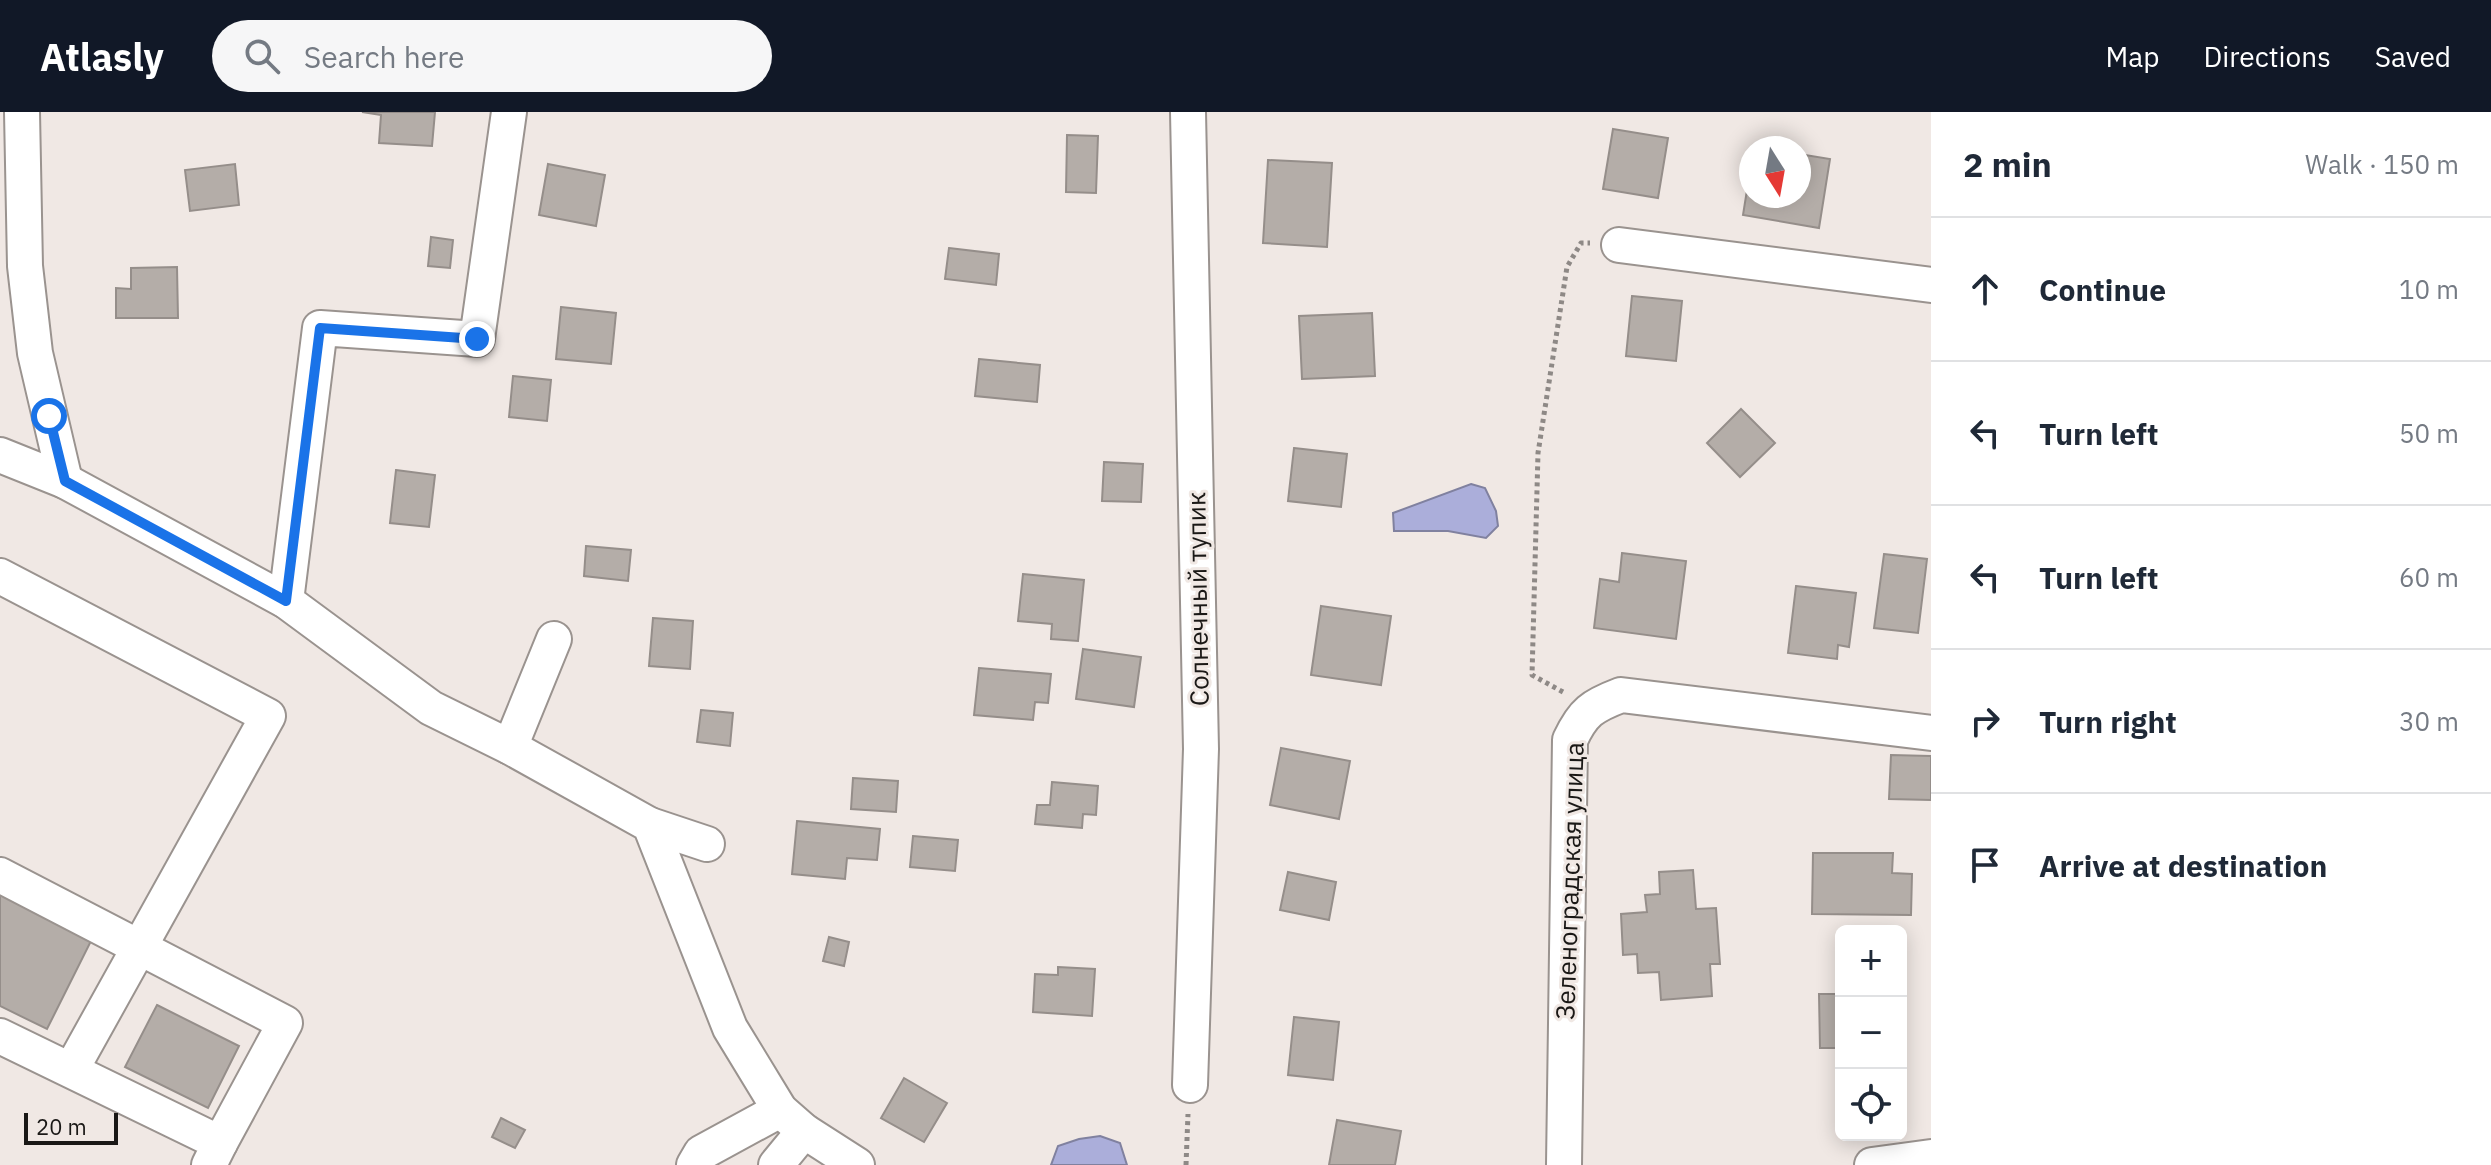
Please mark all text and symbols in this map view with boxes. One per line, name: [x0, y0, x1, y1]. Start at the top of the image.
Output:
search box: [212, 20, 772, 92]
text: Atlasly: [40, 32, 164, 81]
icon: search: [240, 34, 284, 78]
text: Search here: [304, 37, 465, 76]
text: Map: [2105, 38, 2159, 75]
text: Directions: [2203, 38, 2331, 75]
text: Saved: [2375, 38, 2451, 75]
north arrow: [1739, 136, 1811, 208]
text: 2 min: [1963, 142, 2052, 186]
text: Walk · 150 m: [2305, 147, 2459, 181]
icon: ahead: [1963, 267, 2007, 311]
text: Continue: [2039, 270, 2166, 309]
text: 10 m: [2399, 272, 2459, 306]
route end: [459, 321, 495, 357]
route start: [31, 398, 67, 434]
icon: left: [1963, 411, 2007, 455]
text: Turn left: [2039, 414, 2158, 453]
text: 50 m: [2399, 416, 2459, 450]
street label: Солнечный тупик: [1178, 492, 1216, 706]
icon: left: [1963, 555, 2007, 599]
text: Turn left: [2039, 558, 2158, 597]
text: 60 m: [2399, 560, 2459, 594]
icon: right: [1963, 699, 2007, 743]
text: Turn right: [2039, 702, 2177, 741]
text: 30 m: [2399, 704, 2459, 738]
street label: Зеленоградская улица: [1547, 741, 1591, 1020]
icon: arrive: [1963, 843, 2007, 887]
text: Arrive at destination: [2039, 846, 2327, 885]
map controls: [1835, 925, 1907, 1141]
button: +: [1835, 925, 1907, 997]
button: −: [1835, 997, 1907, 1069]
button: locate: [1835, 1069, 1907, 1141]
scale bar: [24, 1109, 118, 1145]
text: 20 m: [36, 1112, 87, 1141]

